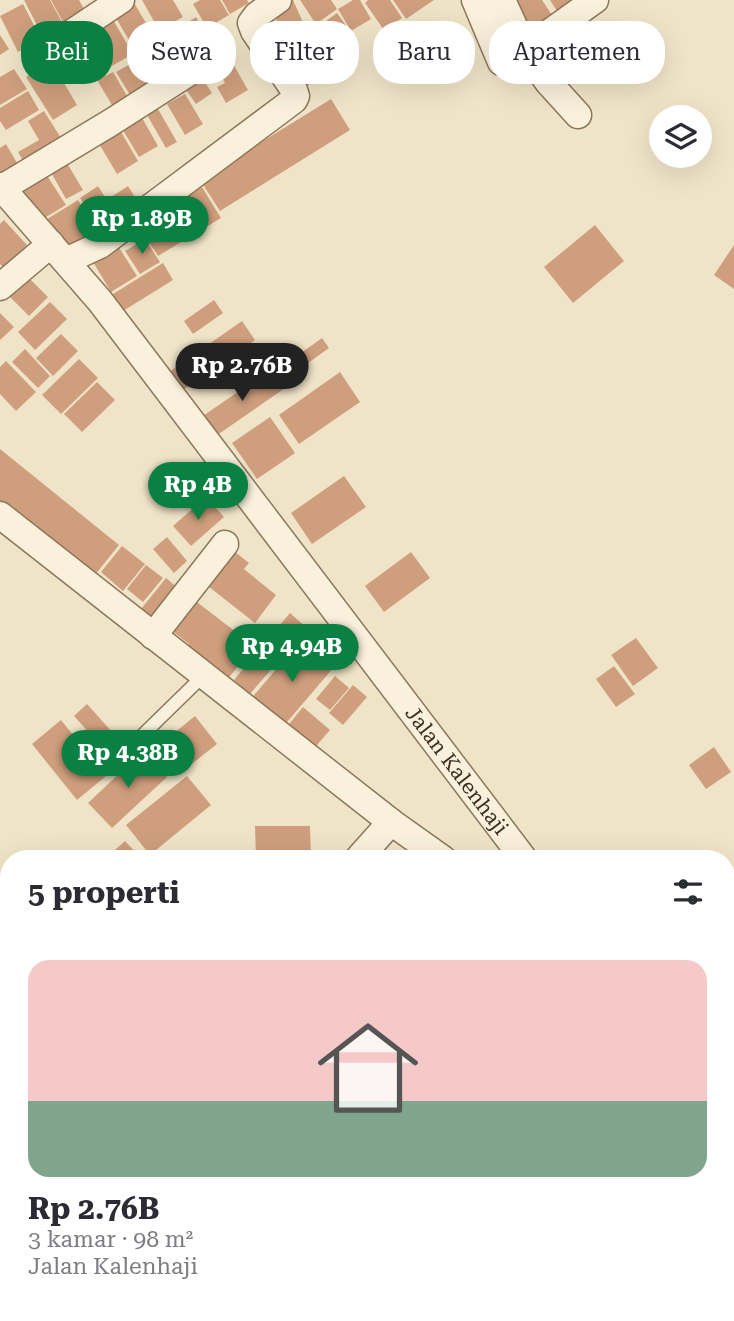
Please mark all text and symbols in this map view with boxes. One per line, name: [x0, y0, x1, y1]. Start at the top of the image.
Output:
chip: Beli: [21, 21, 113, 84]
chip: Sewa: [127, 21, 236, 84]
chip: Filter: [250, 21, 359, 84]
chip: Baru: [373, 21, 475, 84]
chip: Apartemen: [489, 21, 665, 84]
map controls: [649, 105, 712, 168]
button: layers: [649, 105, 712, 168]
pin: Rp 1.89B: [70, 196, 214, 256]
text: Rp 1.89B: [92, 205, 192, 232]
pin: Rp 2.76B: [170, 344, 314, 403]
text: Rp 2.76B: [192, 352, 292, 379]
pin: Rp 4B: [149, 462, 247, 522]
text: Rp 4B: [164, 471, 232, 498]
pin: Rp 4.94B: [220, 624, 364, 684]
text: Rp 4.94B: [242, 633, 342, 660]
street label: Jalan Kalenhaji: [400, 701, 513, 840]
pin: Rp 4.38B: [56, 730, 200, 790]
text: Rp 4.38B: [78, 739, 178, 766]
icon: filters: [669, 873, 707, 911]
text: 5 properti: [28, 875, 179, 910]
icon: home: [305, 1005, 431, 1131]
text: Rp 2.76B: [28, 1191, 160, 1226]
text: 3 kamar · 98 m²: [28, 1226, 193, 1253]
text: Jalan Kalenhaji: [28, 1253, 198, 1280]

